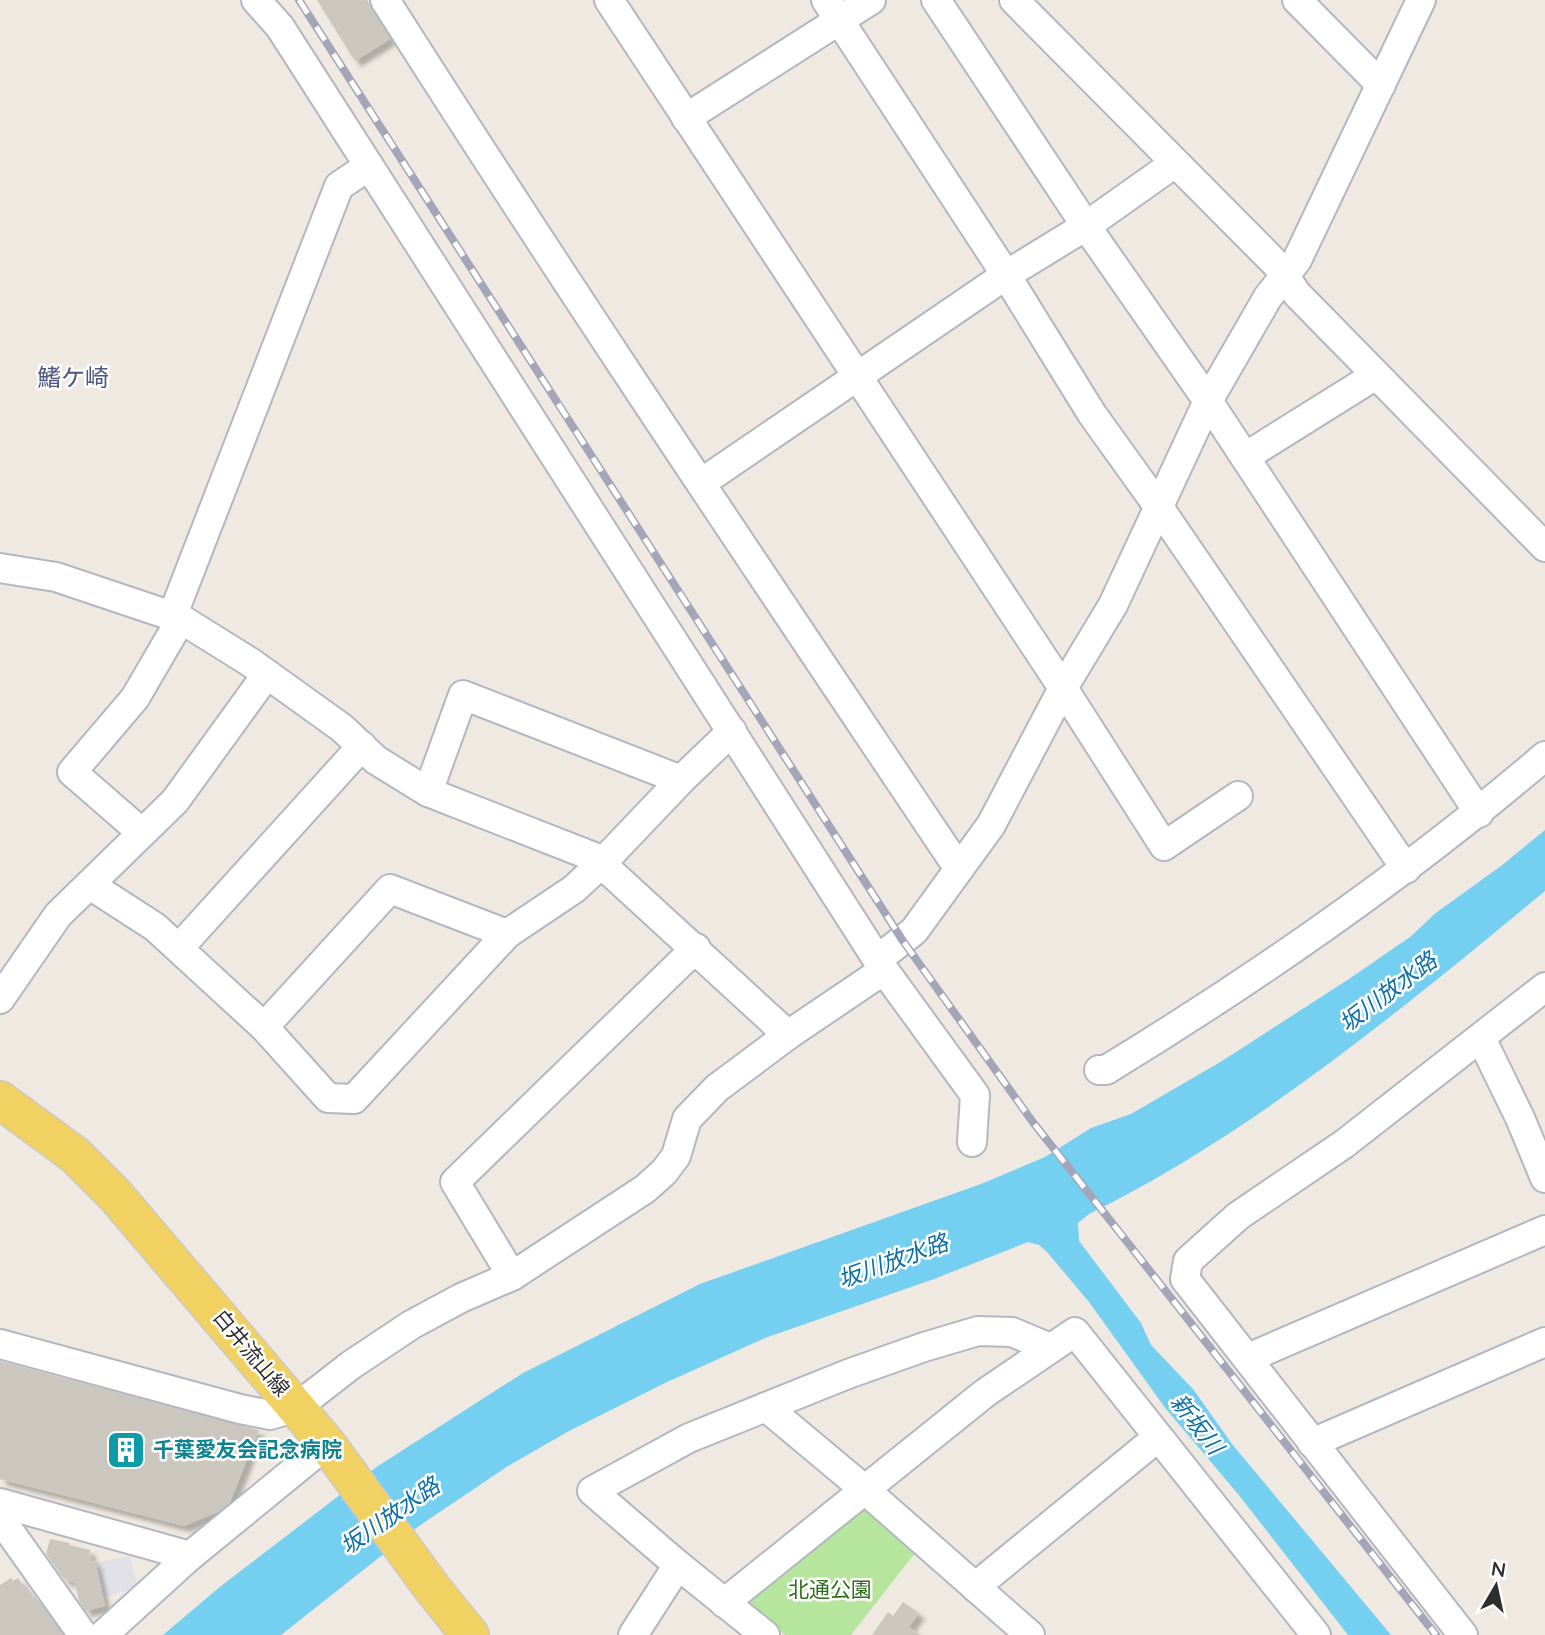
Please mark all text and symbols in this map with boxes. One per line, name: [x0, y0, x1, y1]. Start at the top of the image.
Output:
district label: 鰭ケ崎: [37, 362, 109, 391]
water label: 坂川放水路: [1333, 944, 1443, 1037]
water label: 坂川放水路: [834, 1227, 953, 1293]
street label: 白井流山線: [209, 1304, 295, 1400]
water label: 新坂川: [1166, 1388, 1232, 1462]
building icon: 千葉愛友会記念病院: [105, 1429, 147, 1471]
place label: 千葉愛友会記念病院: [153, 1436, 342, 1461]
water label: 坂川放水路: [334, 1470, 446, 1560]
north arrow: [1461, 1551, 1531, 1621]
text: N: [1490, 1556, 1508, 1581]
park label: 北通公園: [788, 1576, 872, 1601]

